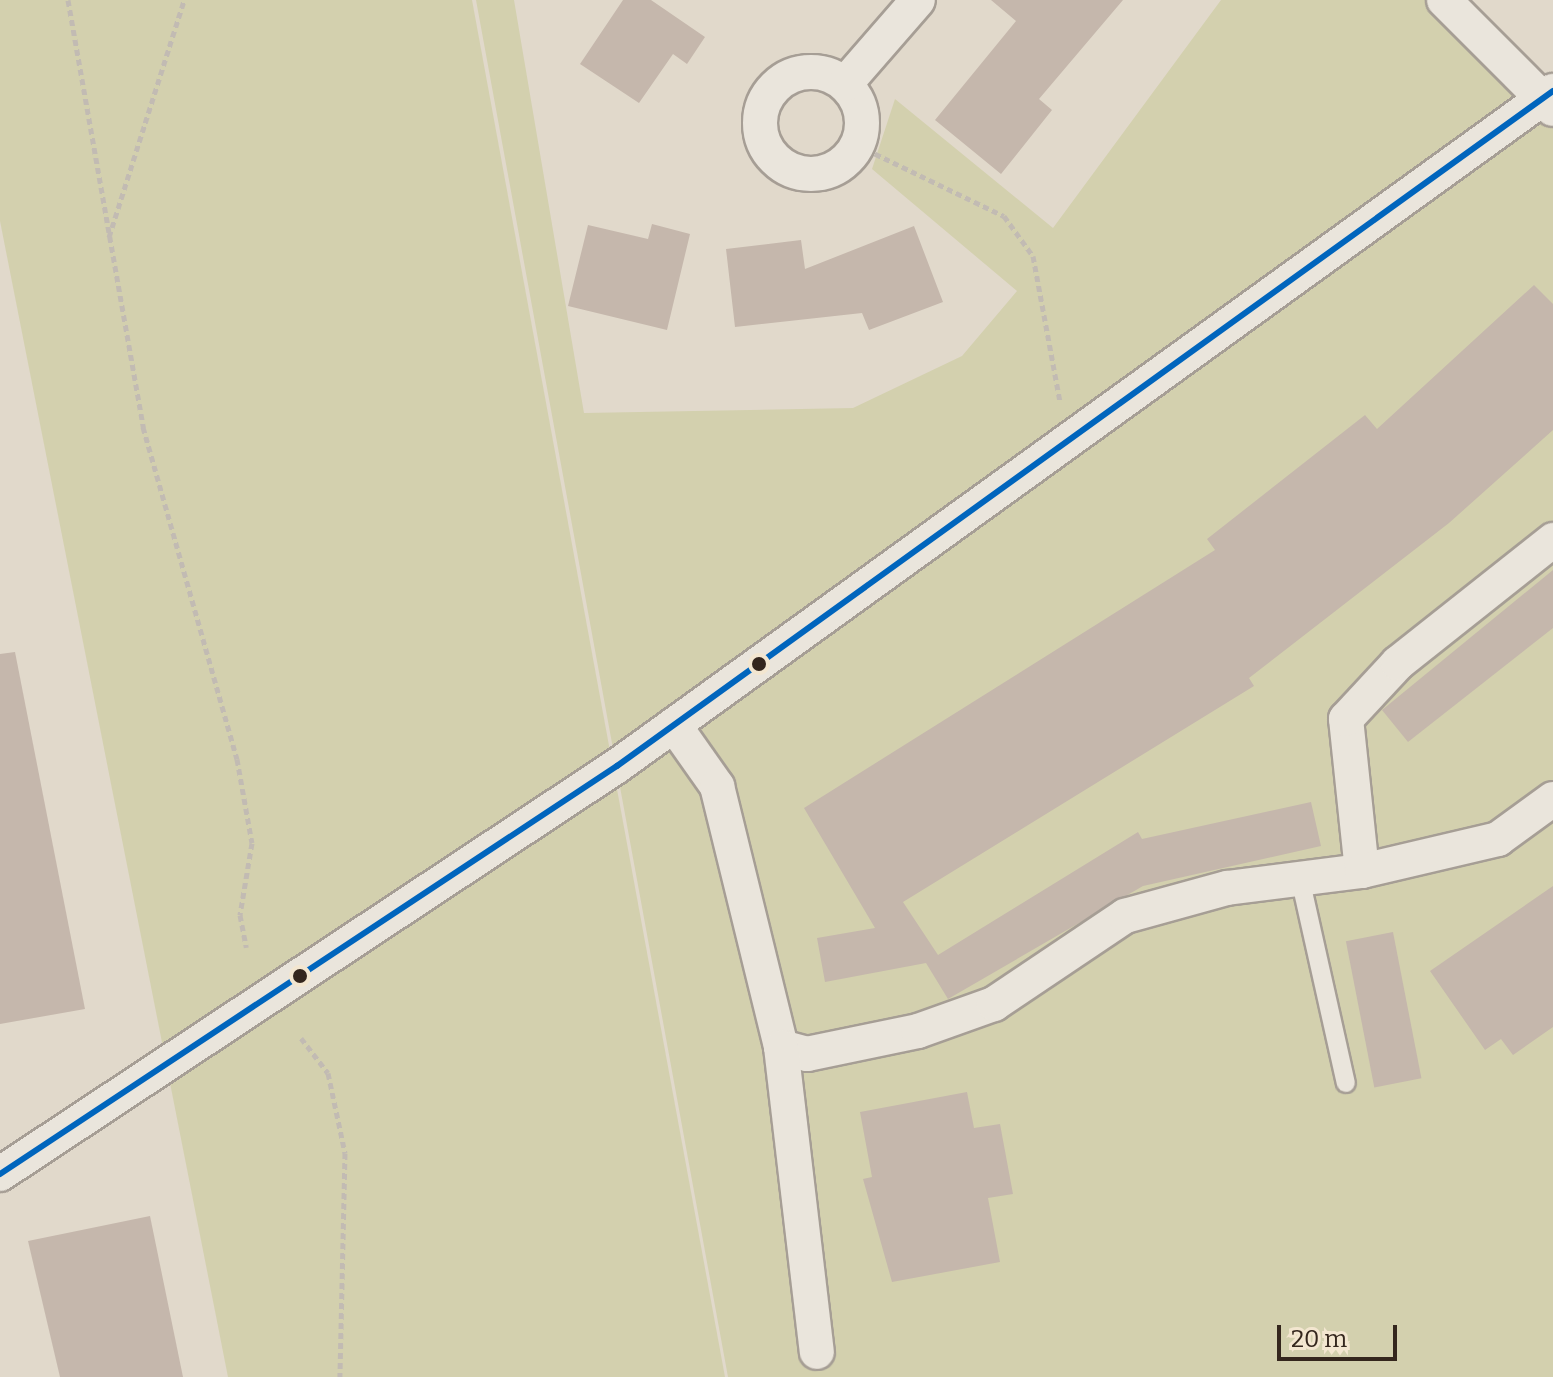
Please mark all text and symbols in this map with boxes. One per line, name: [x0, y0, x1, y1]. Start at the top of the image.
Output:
unlabelled marker: [751, 656, 767, 672]
unlabelled marker: [292, 968, 308, 984]
scale bar: [1281, 1309, 1401, 1359]
text: 20 m: [1291, 1325, 1347, 1353]

